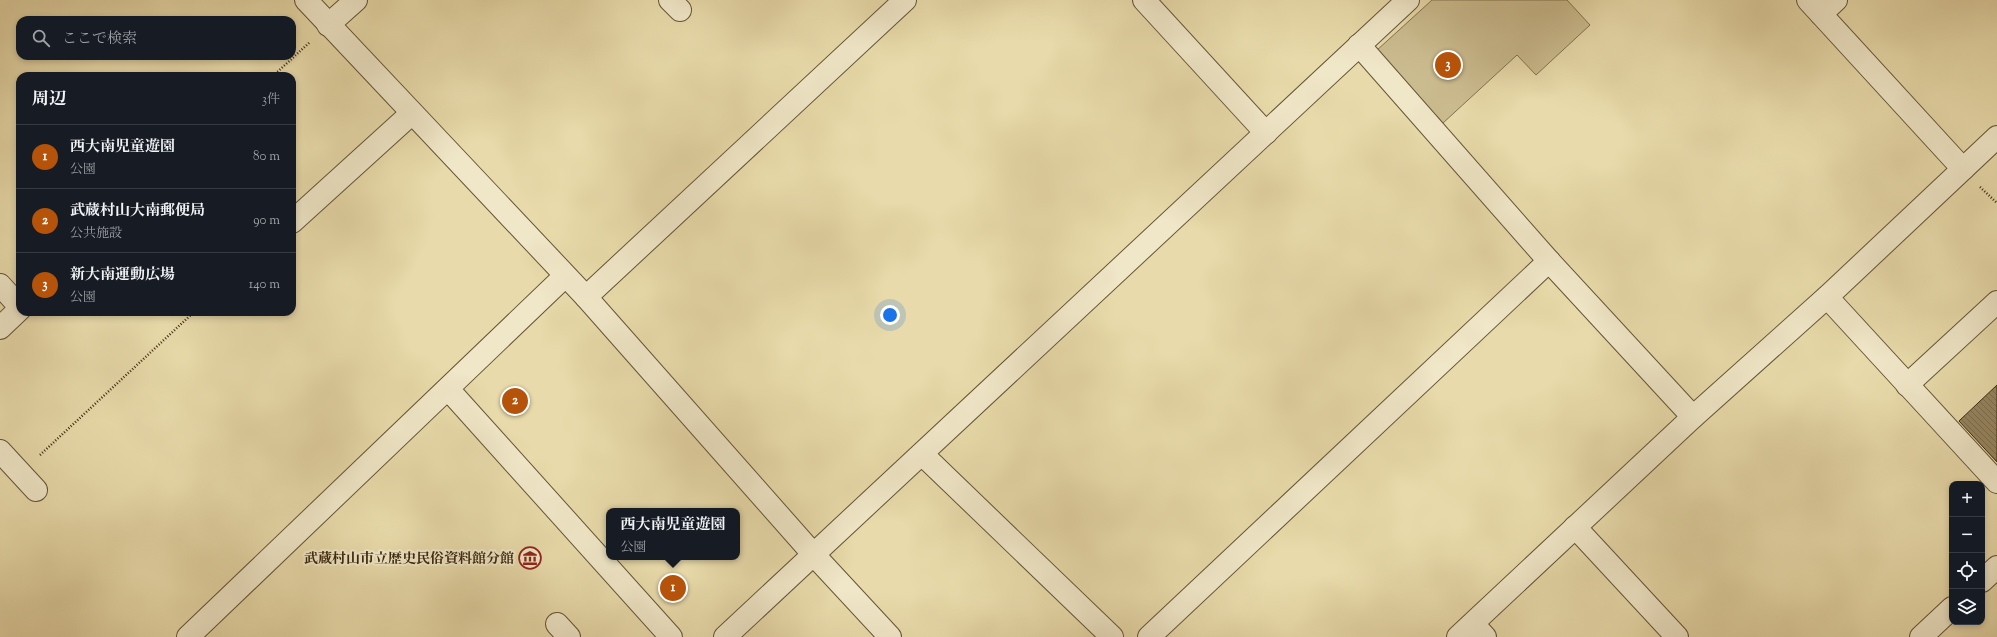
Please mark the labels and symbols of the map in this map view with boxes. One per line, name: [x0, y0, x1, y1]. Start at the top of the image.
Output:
pin: 3: [1435, 50, 1461, 80]
your location: [880, 305, 900, 325]
pin: 2: [502, 386, 528, 416]
museum icon: 武蔵村山市立歴史民俗資料館分館: [517, 545, 543, 571]
place label: 武蔵村山市立歴史民俗資料館分館: [304, 550, 514, 570]
pin: 1: [660, 573, 686, 603]

